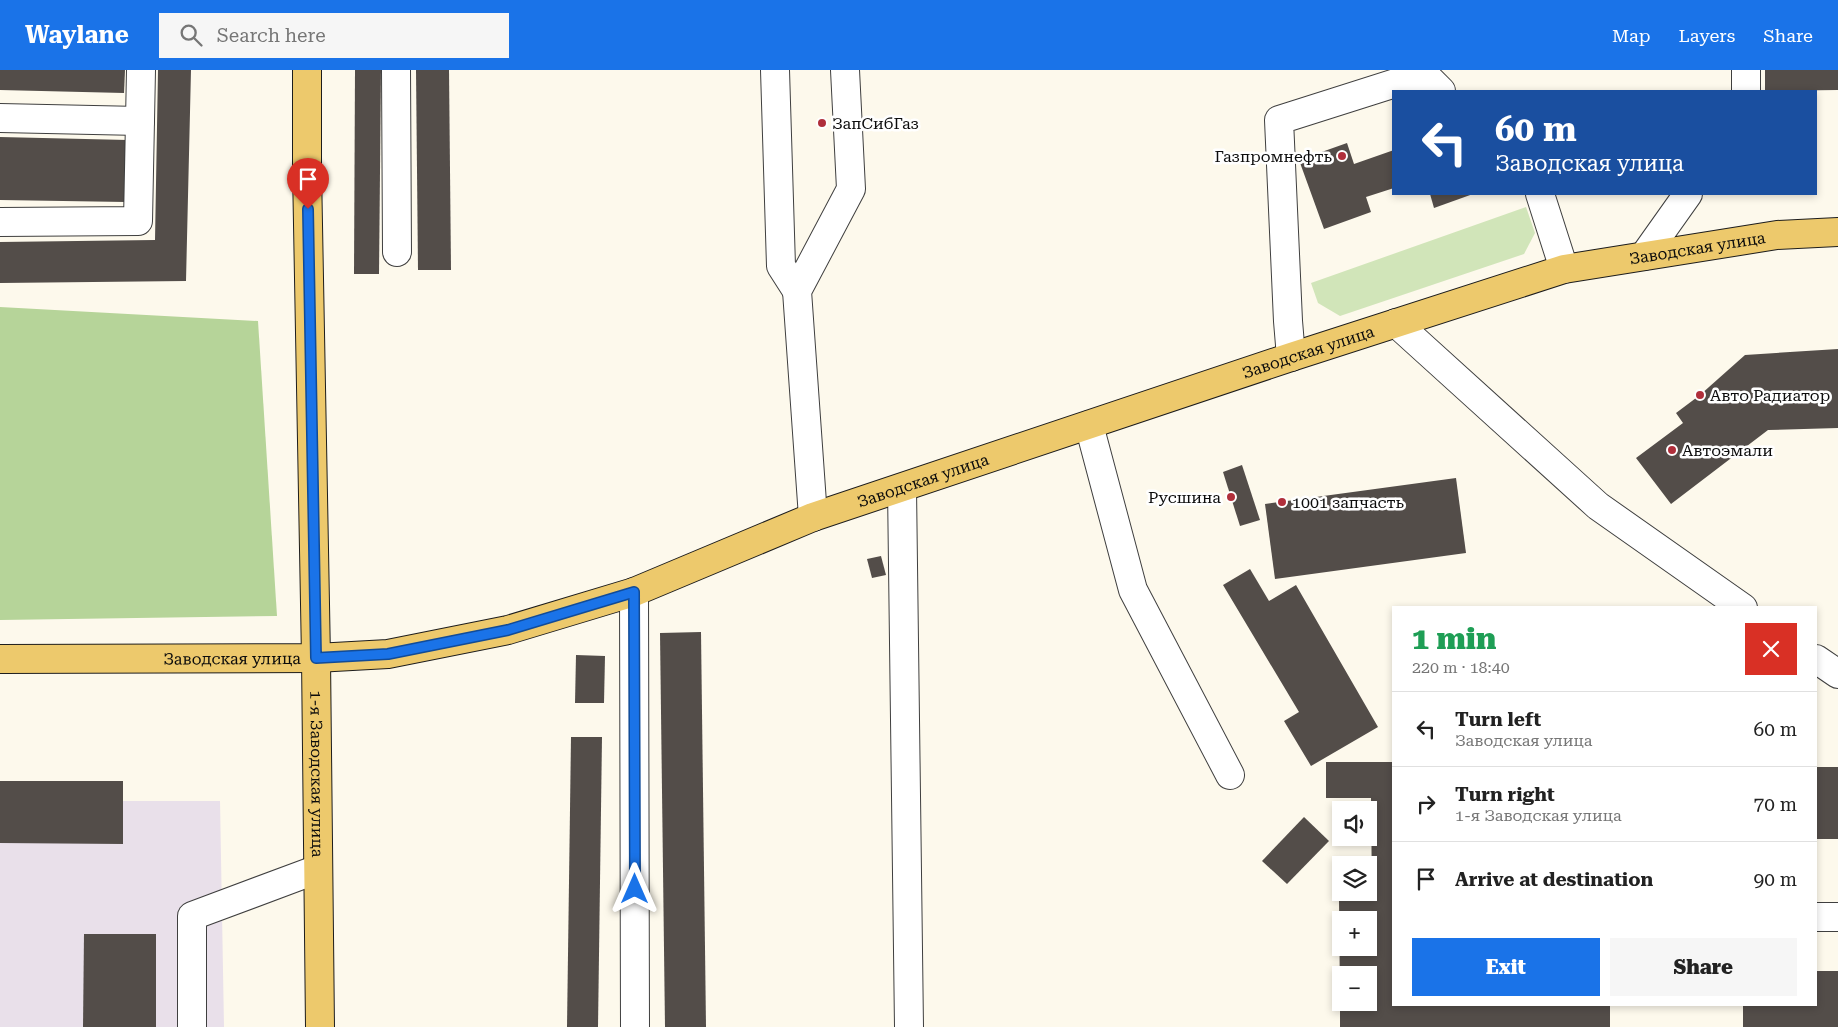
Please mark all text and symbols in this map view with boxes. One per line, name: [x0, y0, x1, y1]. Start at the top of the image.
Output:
search box: [159, 13, 509, 58]
text: Waylane: [25, 21, 129, 49]
icon: search: [177, 21, 205, 49]
text: Search here: [217, 24, 326, 47]
text: Map: [1612, 25, 1651, 46]
text: Layers: [1679, 25, 1735, 46]
text: Share: [1763, 25, 1813, 46]
text: 60 m: [1495, 109, 1577, 150]
icon: left: [1412, 110, 1477, 175]
place label: ЗапСибГаз: [832, 114, 919, 133]
marker: ЗапСибГаз: [816, 117, 828, 129]
place label: Газпромнефть: [1215, 147, 1333, 166]
marker: Газпромнефть: [1336, 150, 1348, 162]
text: Заводская улица: [1495, 151, 1684, 176]
pin: [287, 158, 329, 209]
icon: arrive: [294, 165, 322, 193]
street label: Заводская улица: [1628, 228, 1767, 268]
street label: Заводская улица: [1240, 322, 1377, 383]
place label: Авто Радиатор: [1710, 386, 1830, 405]
marker: Авто Радиатор: [1694, 389, 1706, 401]
place label: Автоэмали: [1682, 441, 1773, 460]
marker: Автоэмали: [1666, 444, 1678, 456]
street label: Заводская улица: [855, 450, 992, 512]
place label: Русшина: [1148, 488, 1221, 507]
marker: Русшина: [1225, 491, 1237, 503]
place label: 1001 запчасть: [1292, 493, 1405, 512]
marker: 1001 запчасть: [1276, 496, 1288, 508]
text: 1 min: [1412, 621, 1496, 656]
button: close: [1745, 623, 1797, 675]
street label: Заводская улица: [163, 649, 301, 668]
text: 220 m · 18:40: [1412, 658, 1510, 677]
street label: 1-я Заводская улица: [306, 690, 327, 858]
text: Turn left: [1455, 708, 1541, 731]
icon: left: [1412, 715, 1440, 743]
text: 60 m: [1754, 718, 1797, 741]
text: Заводская улица: [1455, 731, 1592, 750]
text: Turn right: [1455, 783, 1555, 806]
icon: right: [1412, 790, 1440, 818]
text: 70 m: [1754, 793, 1797, 816]
map controls: [1332, 801, 1377, 1011]
button: sound: [1332, 801, 1377, 846]
text: 1-я Заводская улица: [1455, 806, 1622, 825]
button: layers: [1332, 856, 1377, 901]
position arrow: [608, 862, 660, 914]
icon: arrive: [1412, 865, 1440, 893]
text: Arrive at destination: [1455, 868, 1653, 891]
text: 90 m: [1754, 868, 1797, 891]
button: +: [1332, 911, 1377, 956]
button: Exit: [1412, 938, 1600, 996]
button: Share: [1610, 938, 1797, 996]
button: −: [1332, 966, 1377, 1011]

